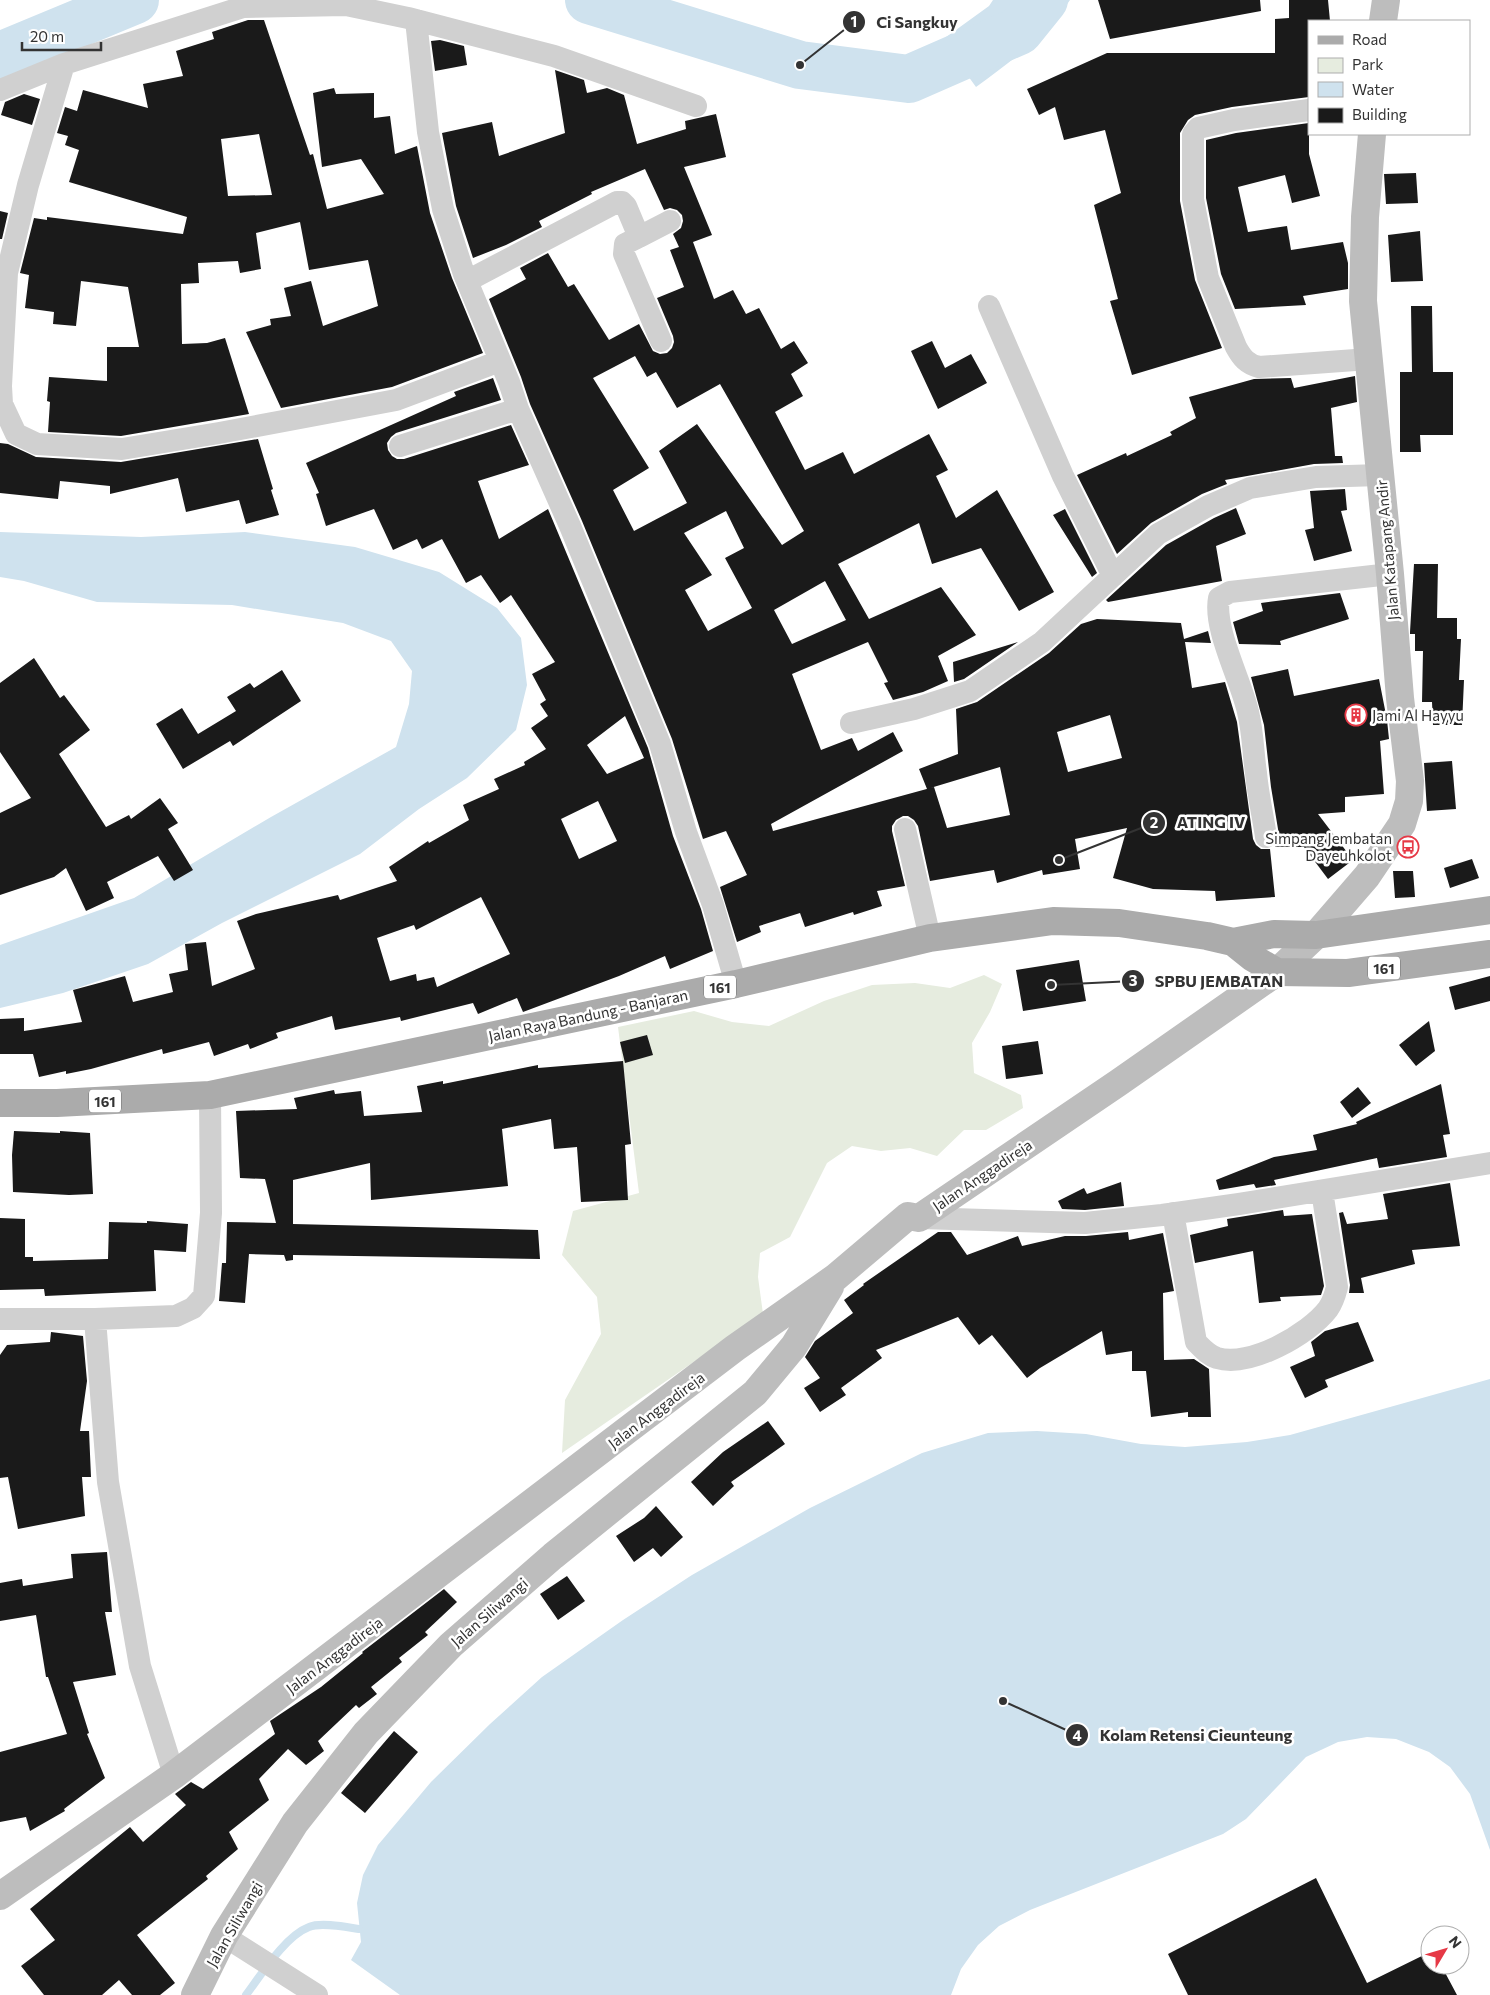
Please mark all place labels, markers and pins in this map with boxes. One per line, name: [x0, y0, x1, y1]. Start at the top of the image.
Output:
callout: Ci Sangkuy: [841, 7, 968, 38]
building icon: Jami Al Hayyu: [1344, 703, 1368, 727]
place label: Jami Al Hayyu: [1372, 706, 1464, 724]
callout: ATING IV: [1142, 807, 1256, 838]
place label: Simpang Jembatan Dayeuhkolot: [1265, 829, 1392, 864]
bus stop icon: Simpang Jembatan Dayeuhkolot: [1396, 835, 1420, 859]
callout: SPBU JEMBATAN: [1120, 966, 1294, 997]
callout: Kolam Retensi Cieunteung: [1064, 1720, 1302, 1751]

